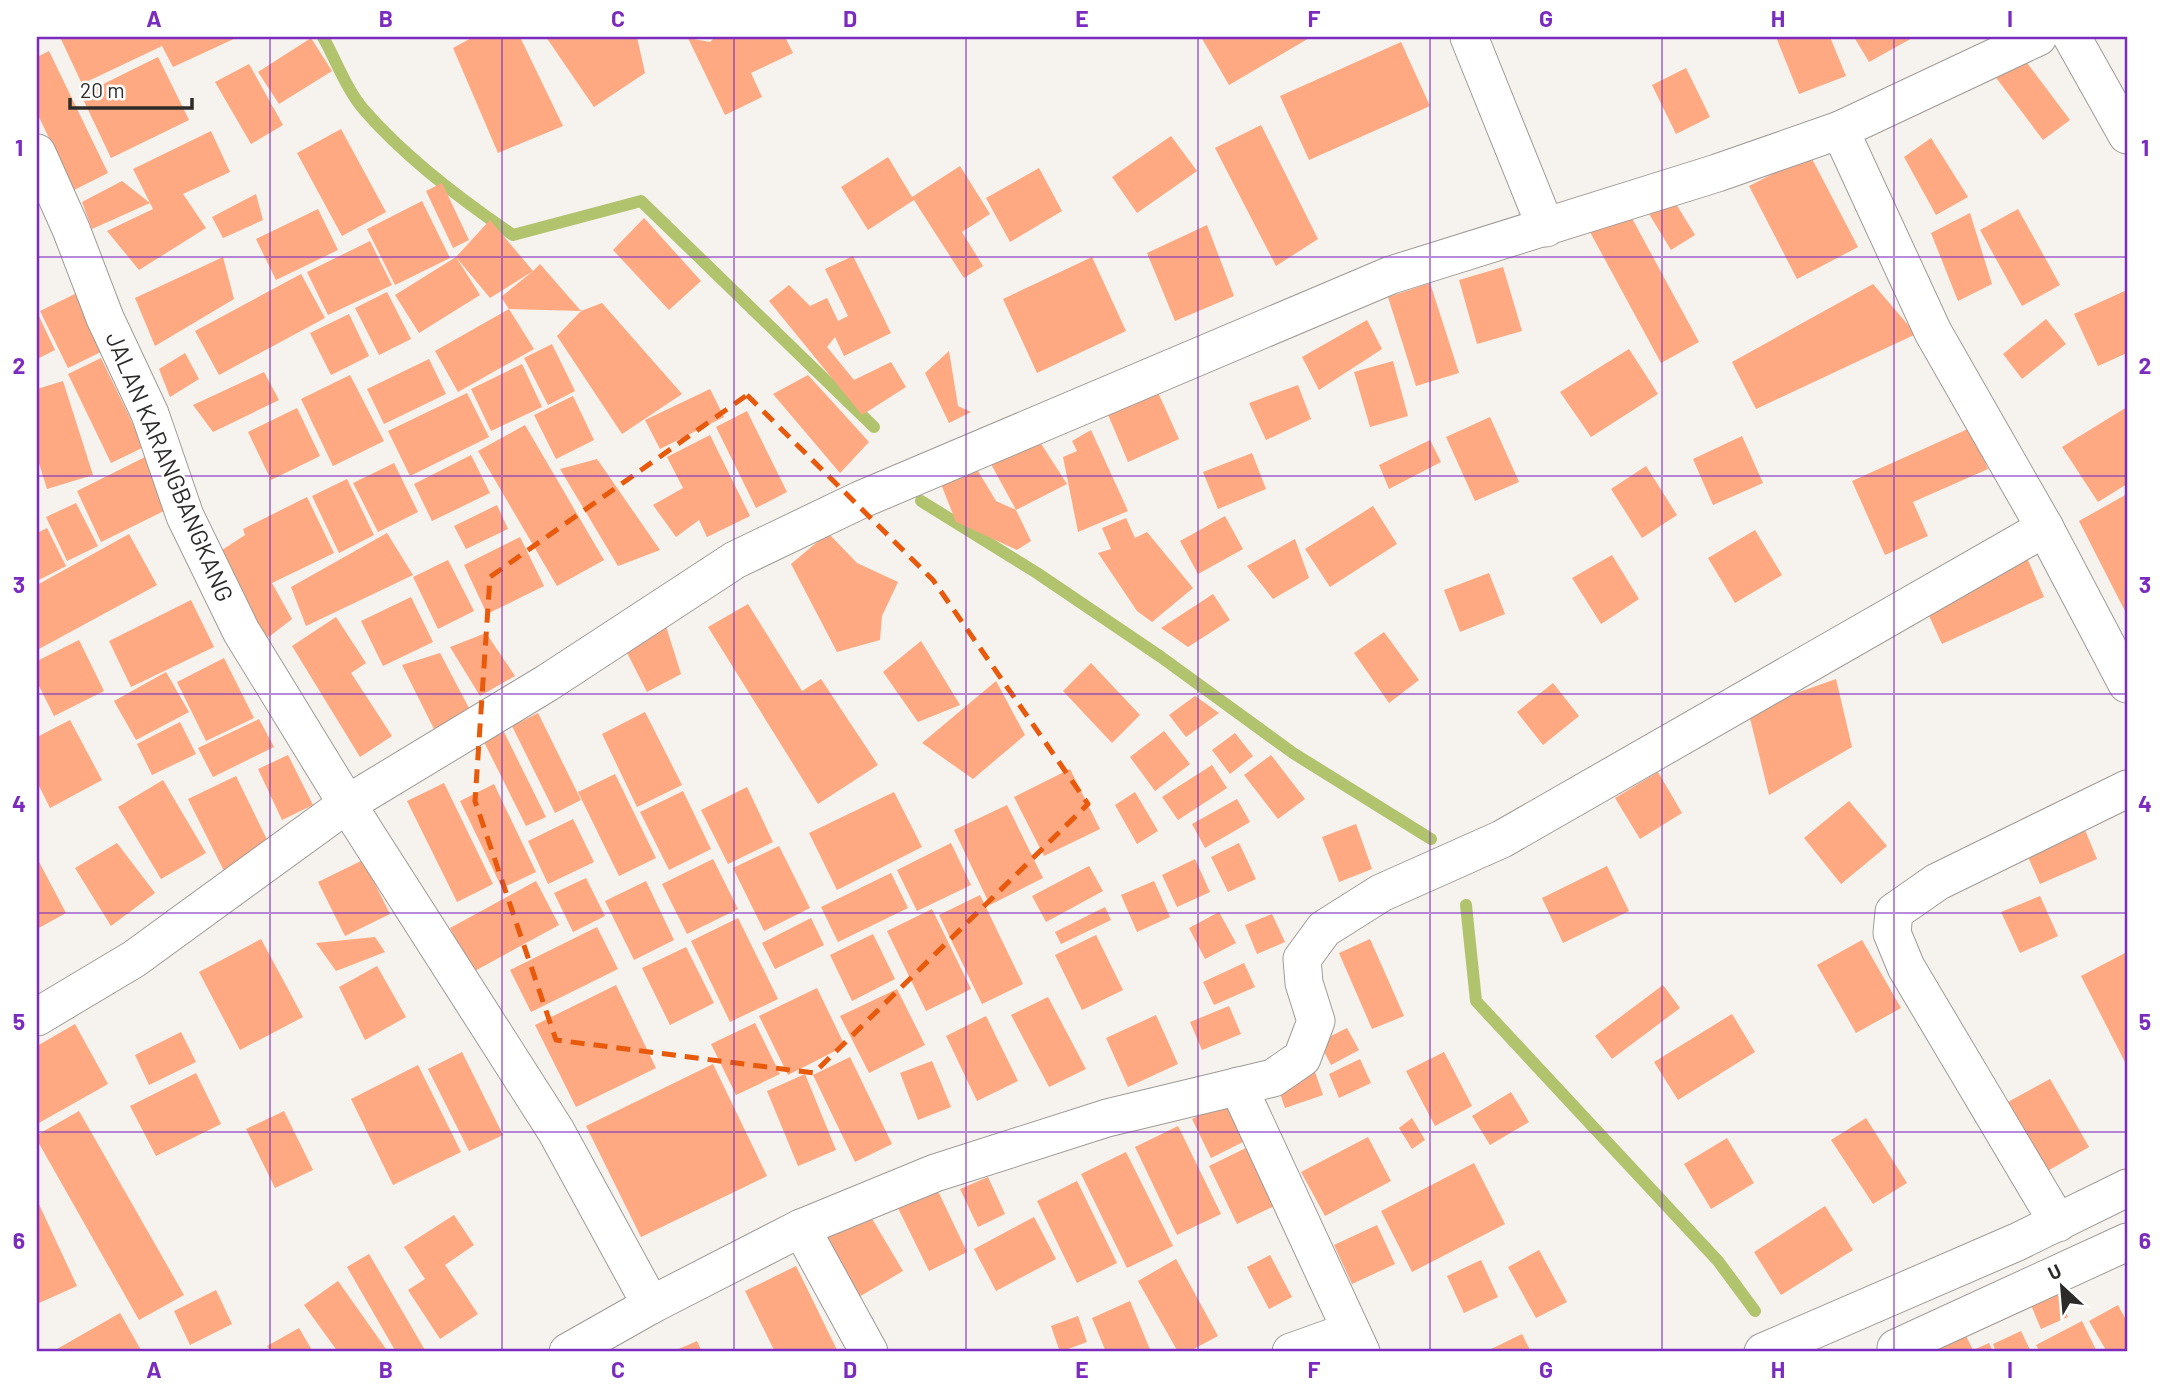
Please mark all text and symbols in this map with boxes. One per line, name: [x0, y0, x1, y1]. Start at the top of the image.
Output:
text: A: [146, 4, 162, 32]
text: B: [379, 4, 393, 32]
text: C: [611, 4, 625, 32]
text: D: [843, 4, 857, 32]
text: E: [1075, 4, 1089, 32]
text: F: [1308, 4, 1321, 32]
text: G: [1539, 4, 1553, 32]
text: H: [1771, 4, 1785, 32]
text: I: [2007, 4, 2013, 32]
scale bar: [70, 66, 192, 110]
text: 20 m: [80, 77, 125, 102]
text: 1: [15, 133, 23, 161]
text: 1: [2141, 133, 2149, 161]
street label: JALAN KARANGBANGKANG: [100, 327, 240, 606]
text: 2: [13, 351, 25, 379]
text: 2: [2139, 351, 2151, 379]
text: 3: [13, 570, 25, 598]
text: 3: [2139, 570, 2151, 598]
text: 4: [12, 789, 26, 817]
text: 4: [2138, 789, 2152, 817]
text: 5: [13, 1007, 25, 1035]
text: 5: [2139, 1007, 2151, 1035]
text: 6: [13, 1226, 25, 1254]
text: 6: [2139, 1226, 2151, 1254]
north arrow: [2028, 1252, 2098, 1322]
text: U: [2044, 1258, 2065, 1284]
text: A: [146, 1355, 162, 1383]
text: B: [379, 1355, 393, 1383]
text: C: [611, 1355, 625, 1383]
text: D: [843, 1355, 857, 1383]
text: E: [1075, 1355, 1089, 1383]
text: F: [1308, 1355, 1321, 1383]
text: G: [1539, 1355, 1553, 1383]
text: H: [1771, 1355, 1785, 1383]
text: I: [2007, 1355, 2013, 1383]

